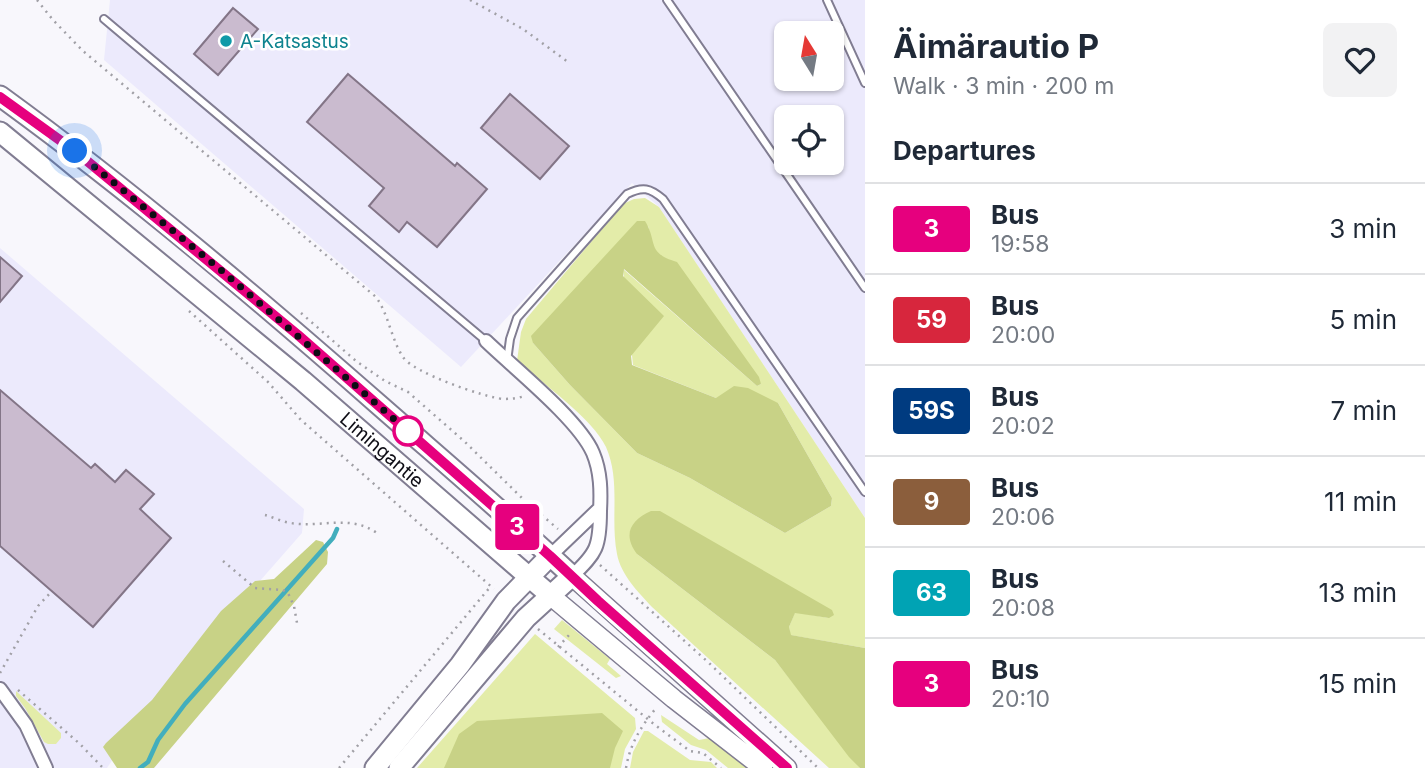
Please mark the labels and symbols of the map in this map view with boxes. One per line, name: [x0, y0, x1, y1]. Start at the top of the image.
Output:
north arrow: [774, 21, 844, 91]
place label: A-Katsastus: [240, 30, 349, 53]
marker: A-Katsastus: [218, 33, 234, 49]
your location: [57, 133, 92, 168]
street label: Limingantie: [335, 408, 428, 493]
unlabelled marker: [393, 416, 423, 446]
line badge: 3: [494, 504, 540, 550]

